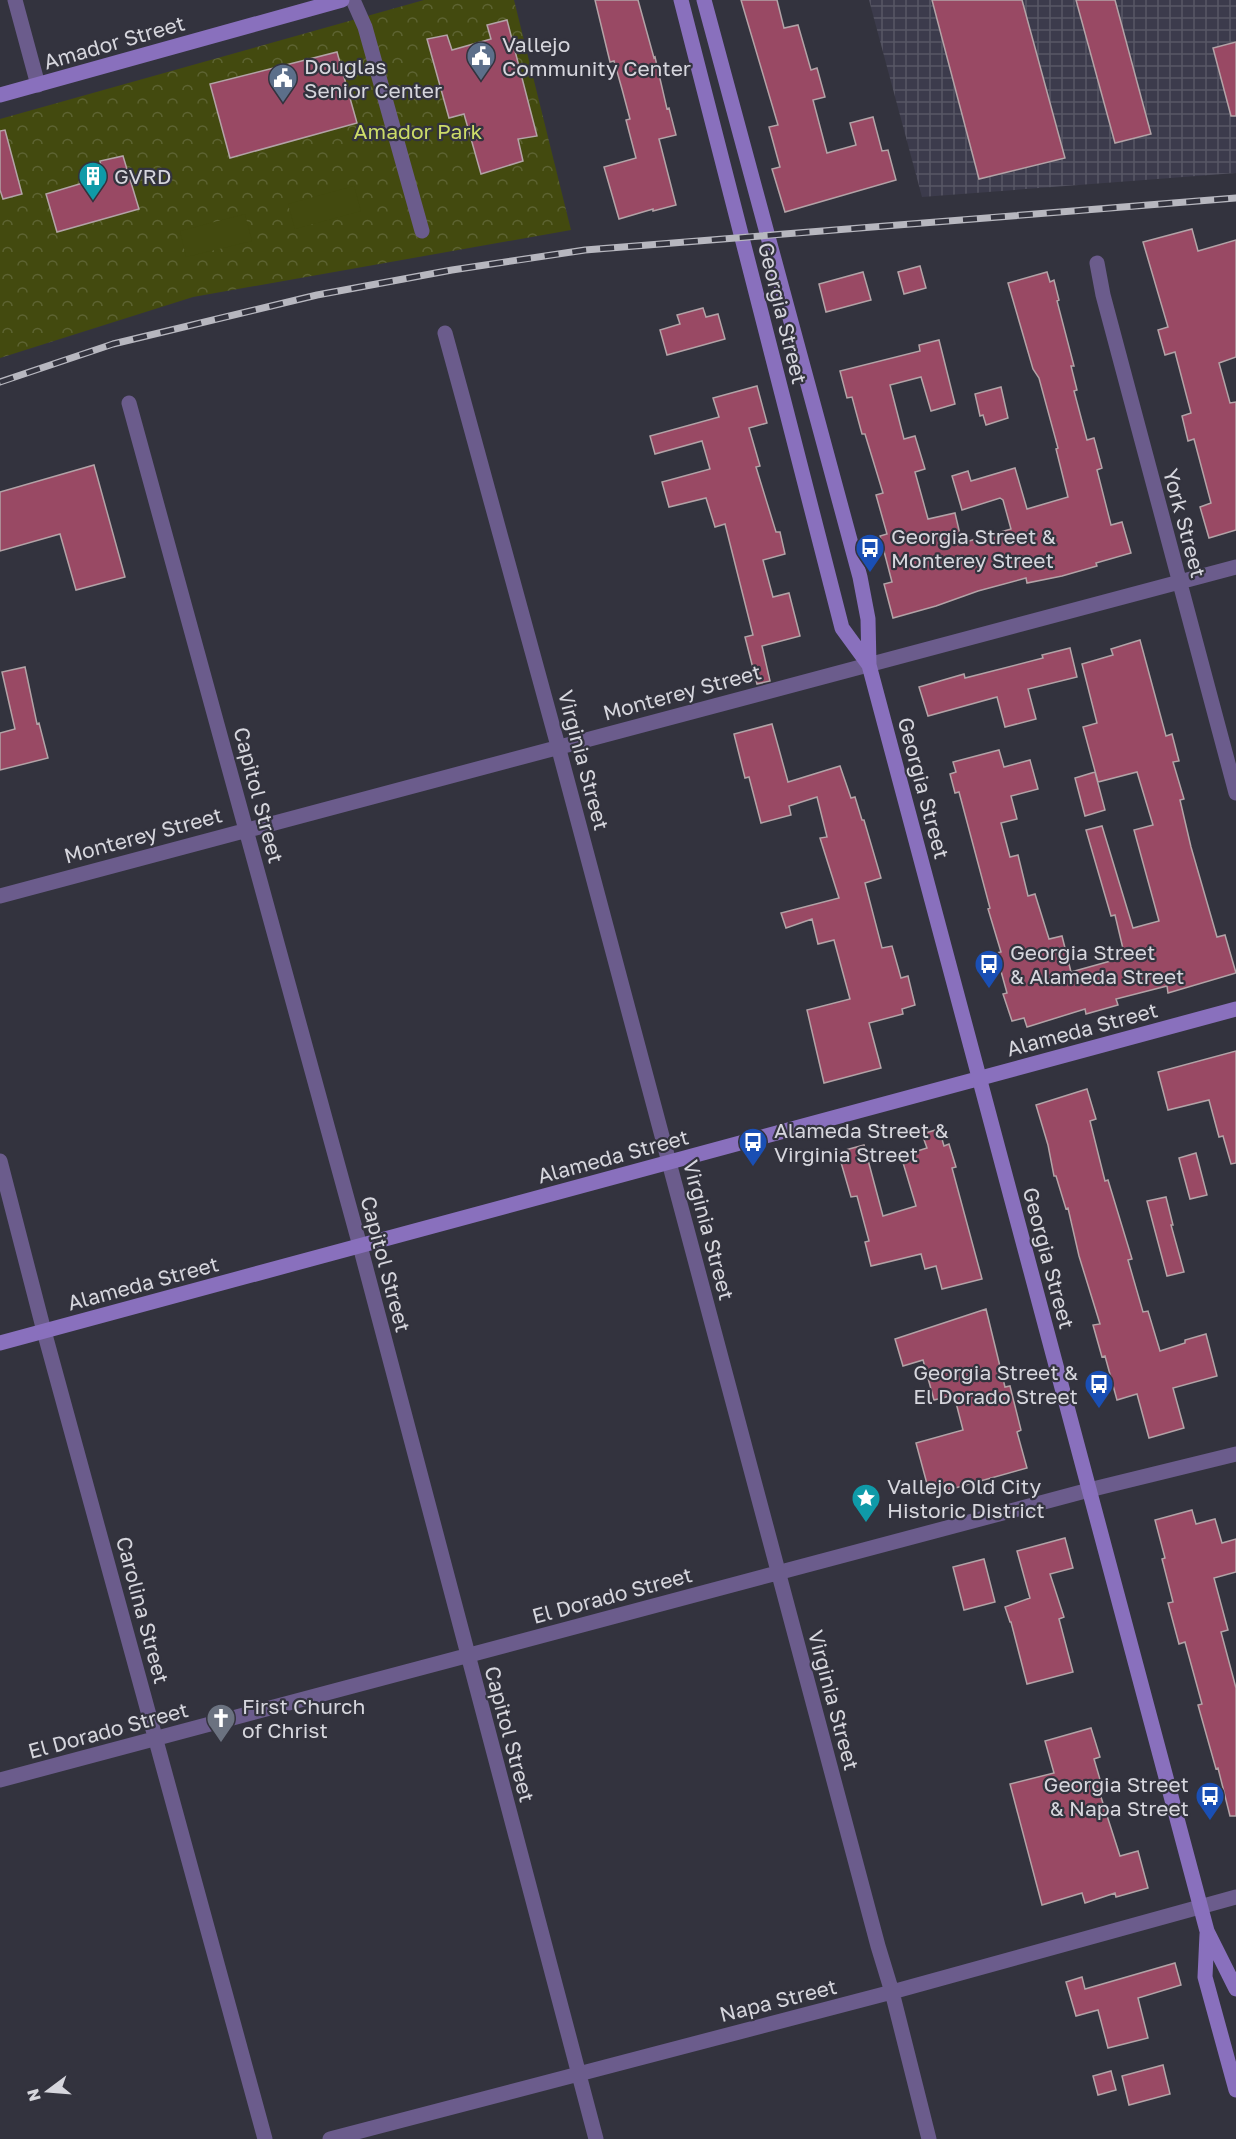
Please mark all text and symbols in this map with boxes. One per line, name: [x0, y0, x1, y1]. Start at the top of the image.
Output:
street label: Amador Street: [40, 9, 188, 75]
place label: Vallejo Community Center: [502, 31, 691, 81]
public building icon: Vallejo Community Center: [465, 40, 497, 82]
place label: Douglas Senior Center: [304, 53, 442, 103]
public building icon: Douglas Senior Center: [267, 62, 299, 104]
park label: Amador Park: [354, 118, 483, 144]
building icon: GVRD: [77, 160, 109, 202]
place label: GVRD: [114, 163, 171, 189]
street label: Georgia Street: [753, 239, 813, 387]
street label: York Street: [1158, 466, 1212, 580]
place label: Georgia Street & Monterey Street: [891, 523, 1056, 573]
bus stop icon: Georgia Street & Monterey Street: [854, 532, 886, 574]
street label: Monterey Street: [600, 658, 764, 726]
street label: Virginia Street: [553, 687, 615, 833]
street label: Georgia Street: [893, 714, 955, 862]
street label: Capitol Street: [228, 724, 290, 866]
street label: Monterey Street: [61, 801, 225, 869]
place label: Georgia Street & Alameda Street: [1010, 939, 1185, 989]
bus stop icon: Georgia Street & Alameda Street: [973, 948, 1005, 990]
street label: Alameda Street: [1004, 996, 1160, 1062]
place label: Alameda Street & Virginia Street: [774, 1117, 949, 1167]
street label: Alameda Street: [535, 1123, 691, 1189]
bus stop icon: Alameda Street & Virginia Street: [737, 1126, 769, 1168]
street label: Virginia Street: [678, 1157, 740, 1303]
street label: Georgia Street: [1018, 1184, 1080, 1332]
street label: Capitol Street: [355, 1193, 417, 1335]
street label: Alameda Street: [65, 1250, 221, 1316]
place label: Georgia Street & El Dorado Street: [913, 1359, 1078, 1409]
bus stop icon: Georgia Street & El Dorado Street: [1083, 1368, 1115, 1410]
place label: Vallejo Old City Historic District: [887, 1473, 1045, 1523]
place icon: Vallejo Old City Historic District: [850, 1482, 882, 1524]
street label: Carolina Street: [111, 1534, 175, 1686]
street label: El Dorado Street: [529, 1561, 695, 1629]
street label: Virginia Street: [803, 1627, 865, 1773]
street label: Capitol Street: [479, 1663, 541, 1805]
place label: First Church of Christ: [242, 1693, 365, 1743]
street label: El Dorado Street: [25, 1696, 191, 1764]
church icon: First Church of Christ: [205, 1702, 237, 1744]
place label: Georgia Street & Napa Street: [1044, 1771, 1189, 1821]
bus stop icon: Georgia Street & Napa Street: [1194, 1780, 1226, 1822]
street label: Napa Street: [717, 1973, 839, 2027]
north arrow: [18, 2061, 78, 2121]
text: N: [22, 2087, 45, 2104]

